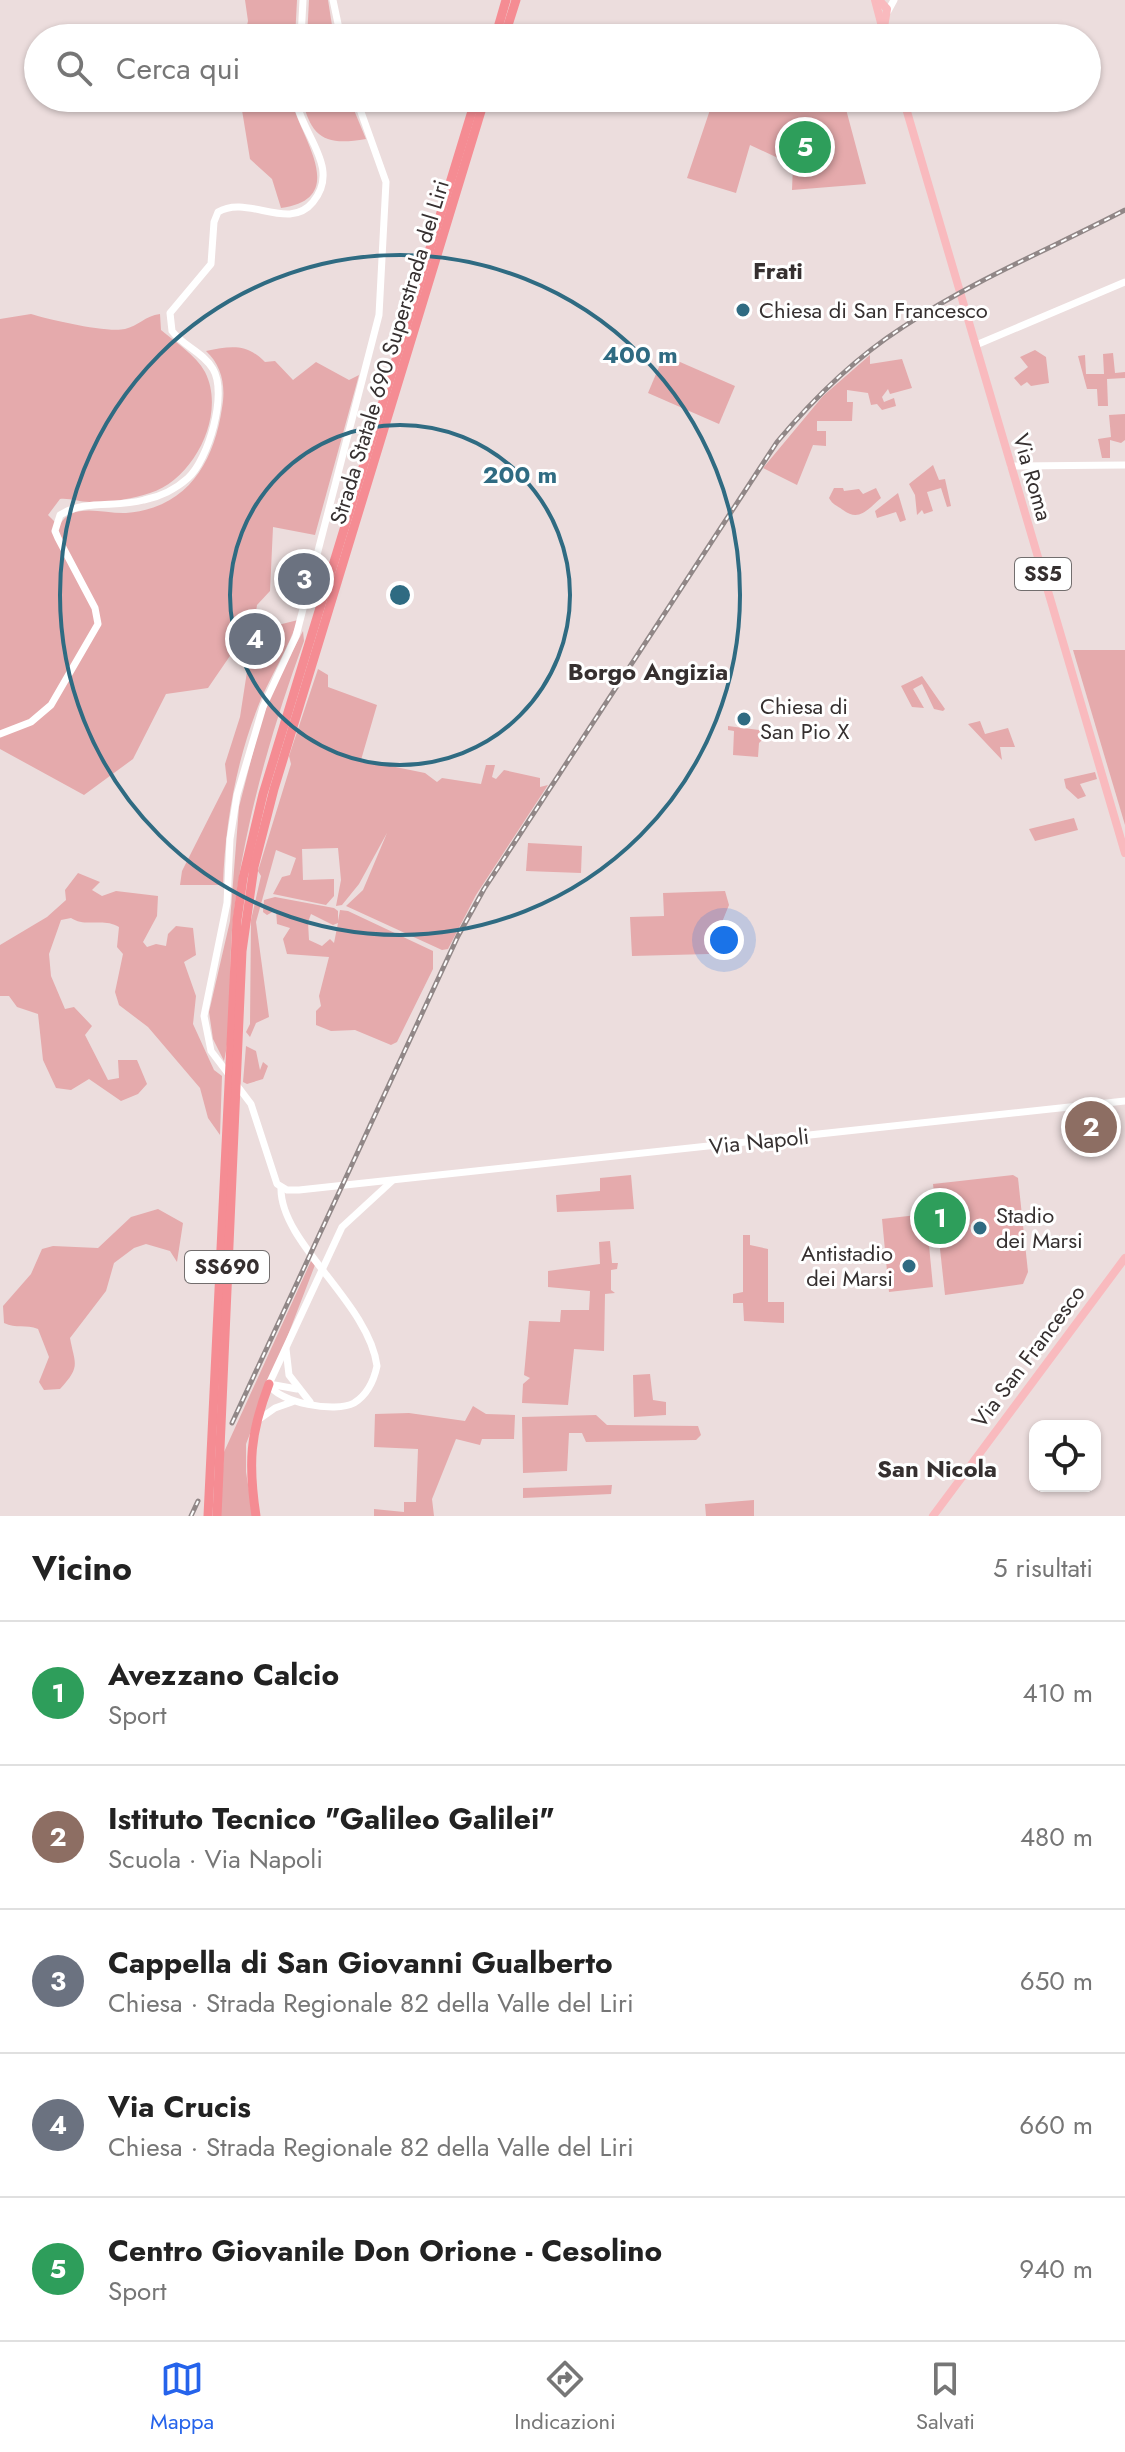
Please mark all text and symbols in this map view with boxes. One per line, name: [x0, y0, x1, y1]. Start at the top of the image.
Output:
search box: [24, 24, 1101, 112]
icon: search: [52, 46, 96, 90]
text: Cerca qui: [116, 47, 240, 90]
pin: 5: [779, 117, 831, 177]
street label: Strada Statale 690 Superstrada del Liri: [321, 176, 457, 528]
district label: Frati: [753, 253, 803, 288]
place label: Chiesa di San Francesco: [759, 294, 988, 326]
marker: Chiesa di San Francesco: [734, 301, 752, 319]
text: 400 m: [602, 337, 678, 372]
street label: Via Roma: [1005, 430, 1061, 524]
text: 200 m: [483, 457, 557, 492]
pin: 3: [278, 549, 330, 609]
road number: SS5: [1015, 558, 1071, 590]
centre of rings: [386, 581, 414, 609]
pin: 4: [229, 609, 281, 669]
district label: Borgo Angizia: [568, 654, 728, 689]
place label: Chiesa di San Pio X: [760, 690, 849, 747]
marker: Chiesa di San Pio X: [735, 710, 753, 728]
your location: [704, 920, 744, 960]
pin: 2: [1065, 1097, 1117, 1157]
street label: Via Napoli: [707, 1120, 811, 1162]
pin: 1: [914, 1188, 966, 1248]
place label: Stadio dei Marsi: [996, 1199, 1083, 1256]
marker: Stadio dei Marsi: [971, 1219, 989, 1237]
place label: Antistadio dei Marsi: [801, 1237, 893, 1294]
road number: SS690: [185, 1251, 269, 1283]
marker: Antistadio dei Marsi: [900, 1257, 918, 1275]
street label: Via San Francesco: [964, 1278, 1092, 1434]
map controls: [1029, 1420, 1101, 1492]
button: locate: [1029, 1420, 1101, 1492]
district label: San Nicola: [877, 1451, 997, 1486]
text: Vicino: [32, 1544, 132, 1593]
text: 5 risultati: [993, 1549, 1093, 1587]
text: Avezzano Calcio: [108, 1653, 339, 1696]
text: 1: [51, 1674, 65, 1712]
text: 410 m: [1022, 1674, 1093, 1712]
text: Sport: [108, 1696, 166, 1734]
text: Istituto Tecnico "Galileo Galilei": [108, 1797, 555, 1840]
text: 2: [49, 1818, 67, 1856]
text: 480 m: [1020, 1818, 1093, 1856]
text: Scuola · Via Napoli: [108, 1840, 323, 1878]
text: Cappella di San Giovanni Gualberto: [108, 1941, 613, 1984]
text: 3: [50, 1962, 66, 2000]
text: 650 m: [1020, 1962, 1093, 2000]
text: Chiesa · Strada Regionale 82 della Valle del Liri: [108, 1984, 634, 2022]
text: Via Crucis: [108, 2085, 251, 2128]
text: 4: [49, 2106, 67, 2144]
text: 660 m: [1019, 2106, 1093, 2144]
text: Chiesa · Strada Regionale 82 della Valle del Liri: [108, 2128, 634, 2166]
text: Centro Giovanile Don Orione - Cesolino: [108, 2229, 662, 2272]
text: 5: [50, 2250, 66, 2288]
text: 940 m: [1019, 2250, 1093, 2288]
text: Sport: [108, 2272, 166, 2310]
tab: Mappa: [150, 2357, 214, 2437]
tab: Indicazioni: [514, 2357, 616, 2437]
tab: Salvati: [916, 2357, 975, 2437]

